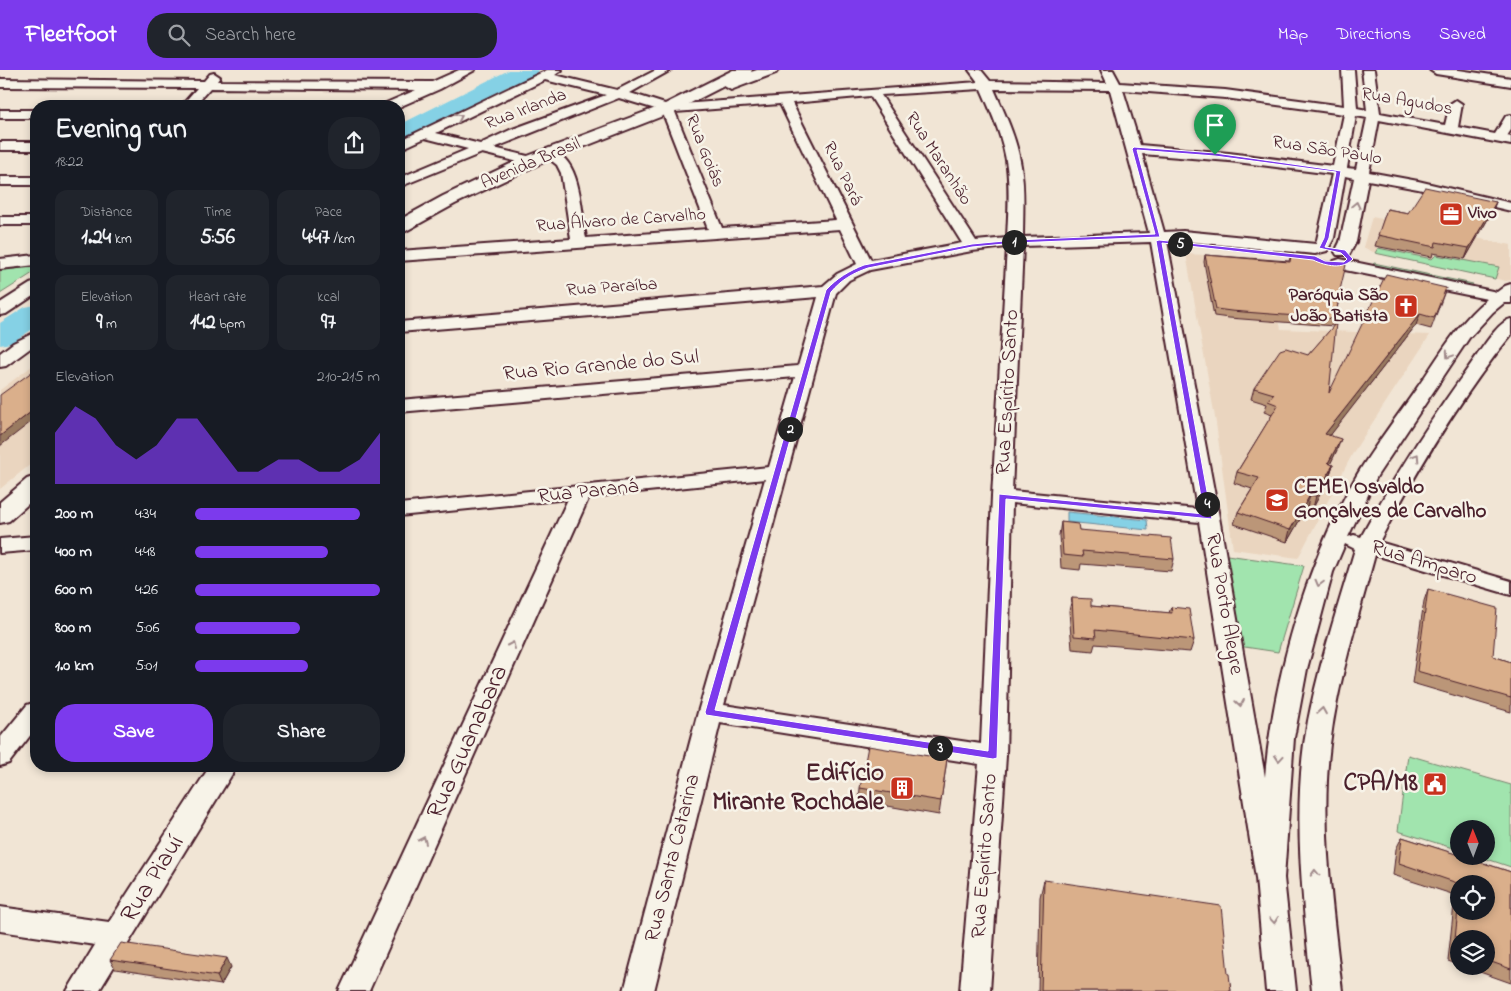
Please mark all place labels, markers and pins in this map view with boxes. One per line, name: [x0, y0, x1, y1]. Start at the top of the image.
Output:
pin: [1194, 104, 1236, 155]
office icon: Vivo: [1438, 201, 1464, 227]
place label: Vivo: [1467, 201, 1497, 227]
pin: 1: [1002, 230, 1026, 254]
pin: 5: [1168, 232, 1192, 256]
place label: Paróquia São João Batista: [1289, 283, 1388, 330]
church icon: Paróquia São João Batista: [1393, 293, 1419, 319]
pin: 2: [778, 416, 802, 442]
place label: CEMEI Osvaldo Gonçalves de Carvalho: [1294, 473, 1487, 527]
school or university icon: CEMEI Osvaldo Gonçalves de Carvalho: [1264, 487, 1290, 513]
pin: 4: [1194, 492, 1220, 516]
pin: 3: [928, 736, 952, 760]
place label: Edifício Mirante Rochdale: [712, 756, 885, 821]
place label: CPA/M8: [1344, 766, 1419, 802]
public building icon: CPA/M8: [1422, 771, 1448, 797]
building icon: Edifício Mirante Rochdale: [889, 775, 915, 801]

